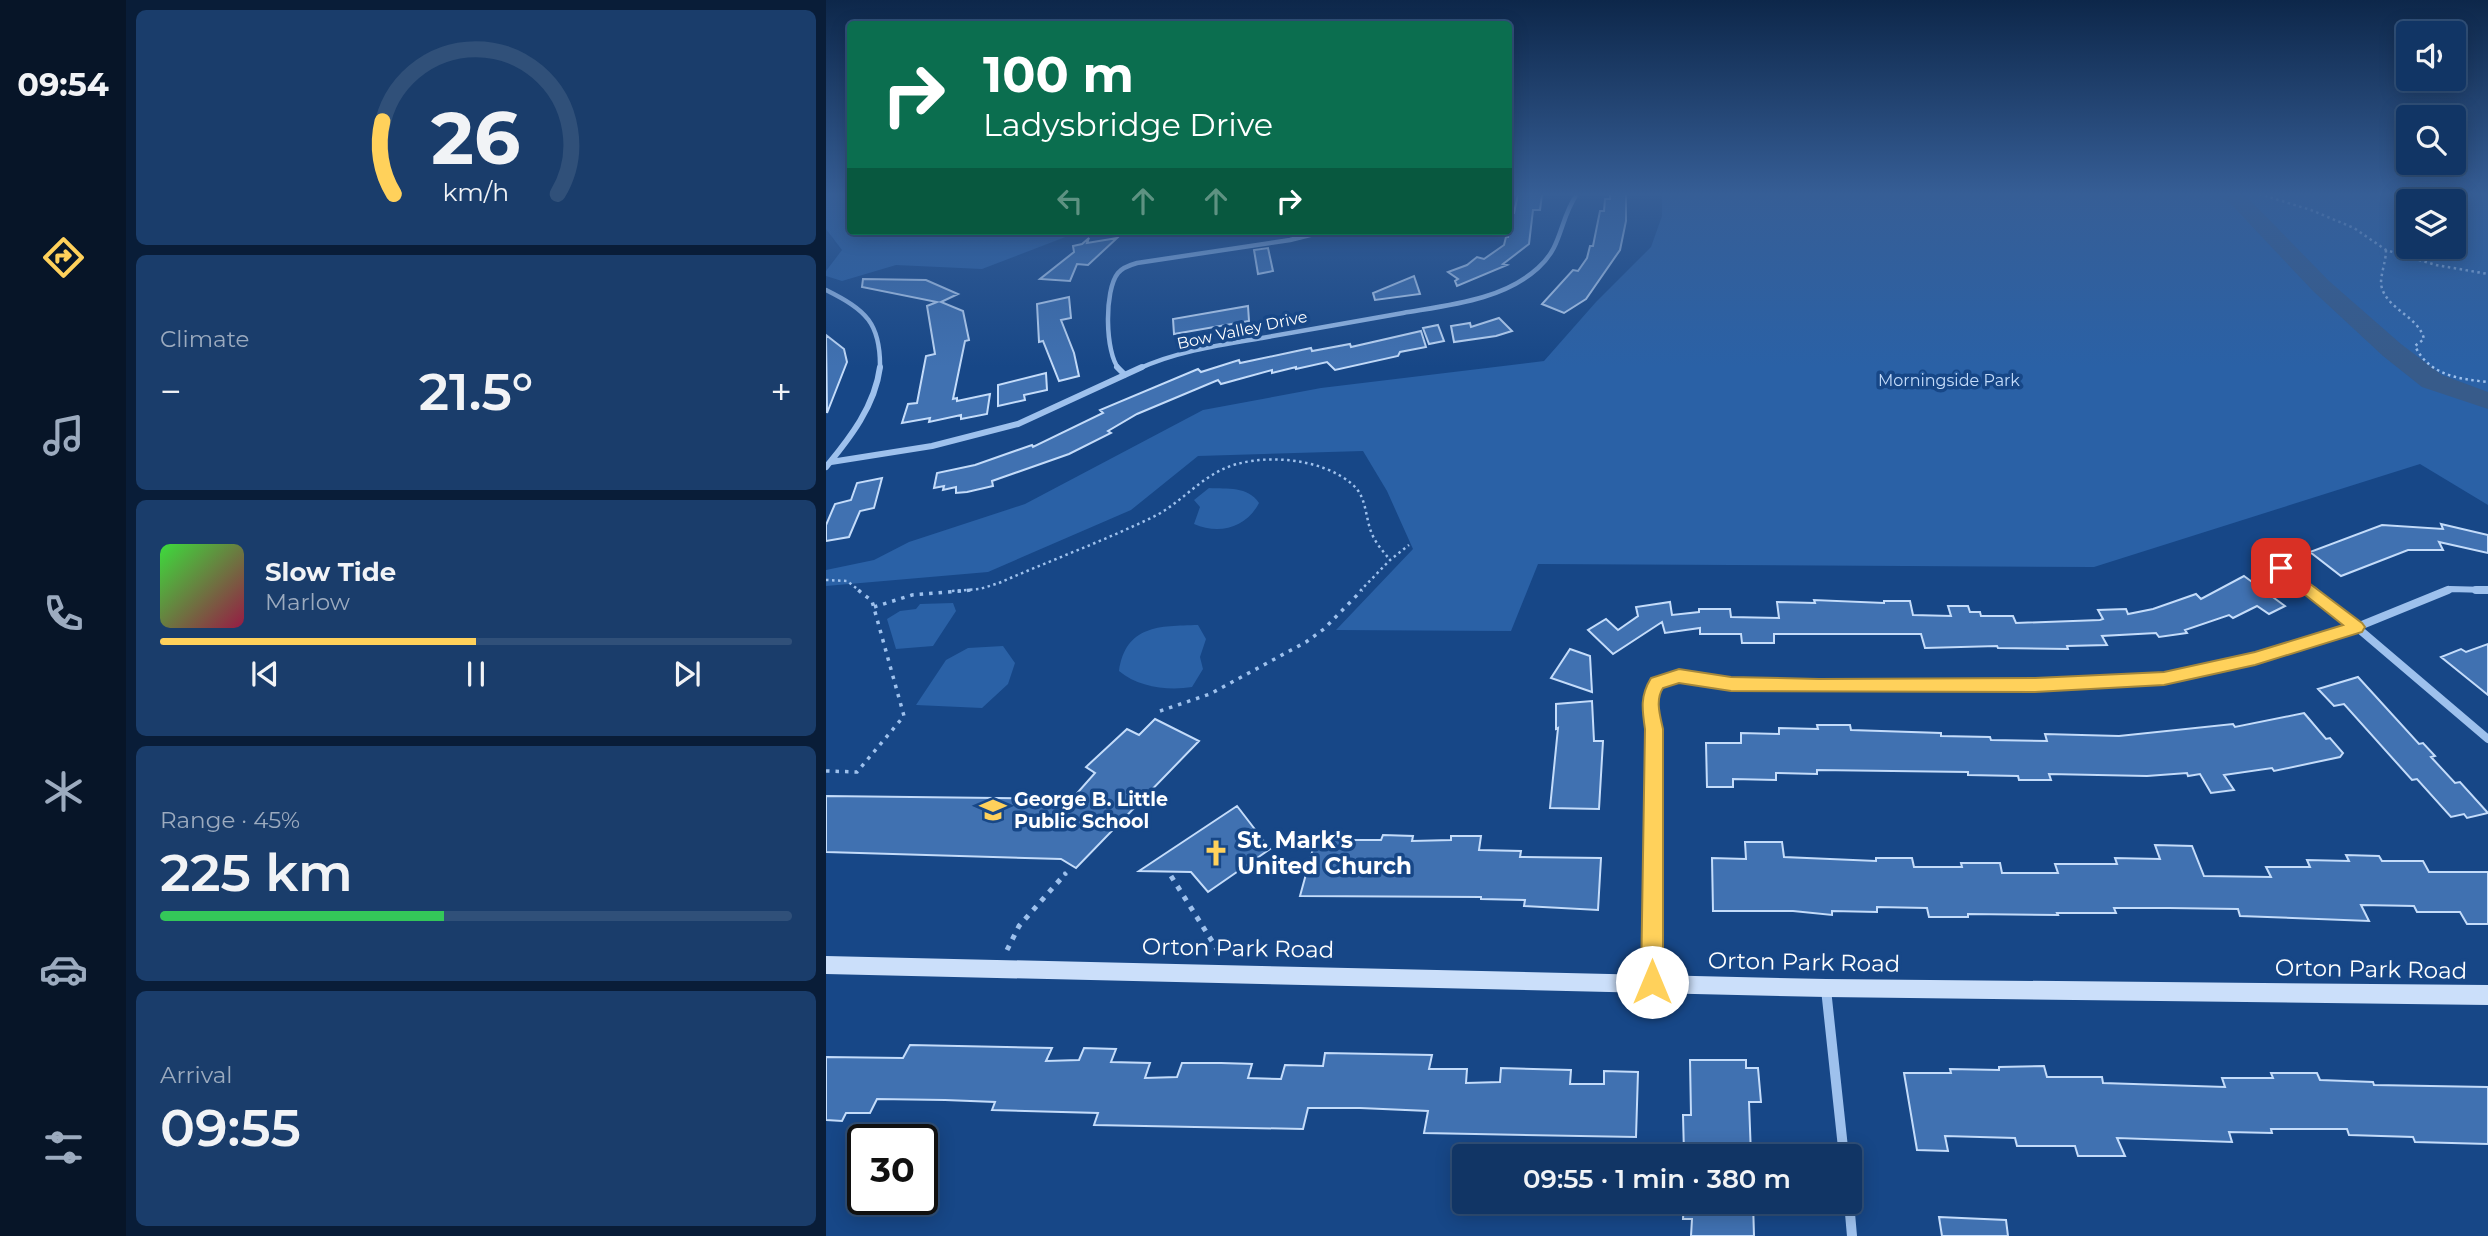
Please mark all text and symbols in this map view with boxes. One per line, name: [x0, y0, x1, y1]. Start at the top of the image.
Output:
map controls: [2396, 21, 2466, 259]
button: sound: [2396, 21, 2466, 91]
text: 100 m: [983, 45, 1134, 104]
icon: right: [868, 49, 959, 140]
text: 09:54: [17, 65, 109, 104]
text: 26: [431, 94, 521, 182]
text: Ladysbridge Drive: [983, 105, 1273, 144]
button: search: [2396, 105, 2466, 175]
text: km/h: [443, 176, 509, 206]
icon: left: [1051, 182, 1089, 220]
icon: ahead: [1124, 182, 1162, 220]
icon: ahead: [1197, 182, 1235, 220]
icon: right: [1270, 182, 1308, 220]
button: layers: [2396, 189, 2466, 259]
icon: directions: [39, 233, 88, 282]
street label: Bow Valley Drive: [1175, 307, 1309, 353]
text: Climate: [160, 325, 249, 353]
text: 21.5°: [419, 360, 533, 423]
text: −: [160, 368, 182, 415]
text: +: [770, 368, 792, 415]
park label: Morningside Park: [1878, 371, 2020, 390]
icon: music: [39, 411, 88, 460]
pin: [2251, 538, 2311, 598]
icon: arrive: [2262, 549, 2300, 587]
text: Slow Tide: [265, 556, 396, 588]
text: Marlow: [265, 588, 350, 616]
icon: phone: [39, 589, 88, 638]
icon: previous: [246, 655, 284, 693]
icon: pause: [457, 655, 495, 693]
icon: next: [668, 655, 706, 693]
icon: climate: [39, 767, 88, 816]
place label: George B. Little Public School: [1014, 788, 1168, 833]
school or university icon: George B. Little Public School: [978, 795, 1008, 825]
text: Range · 45%: [160, 806, 300, 834]
place label: St. Mark's United Church: [1237, 826, 1412, 880]
church icon: St. Mark's United Church: [1201, 838, 1231, 868]
text: 225 km: [160, 841, 353, 904]
street label: Orton Park Road: [1142, 932, 1334, 964]
icon: car: [39, 945, 88, 994]
position arrow: [1615, 945, 1689, 1019]
street label: Orton Park Road: [1708, 946, 1900, 978]
street label: Orton Park Road: [2275, 953, 2467, 985]
text: Arrival: [160, 1061, 233, 1089]
text: 09:55: [160, 1096, 301, 1159]
icon: filters: [39, 1123, 88, 1172]
speed limit sign: 30: [847, 1124, 938, 1215]
text: 09:55 · 1 min · 380 m: [1523, 1163, 1791, 1195]

